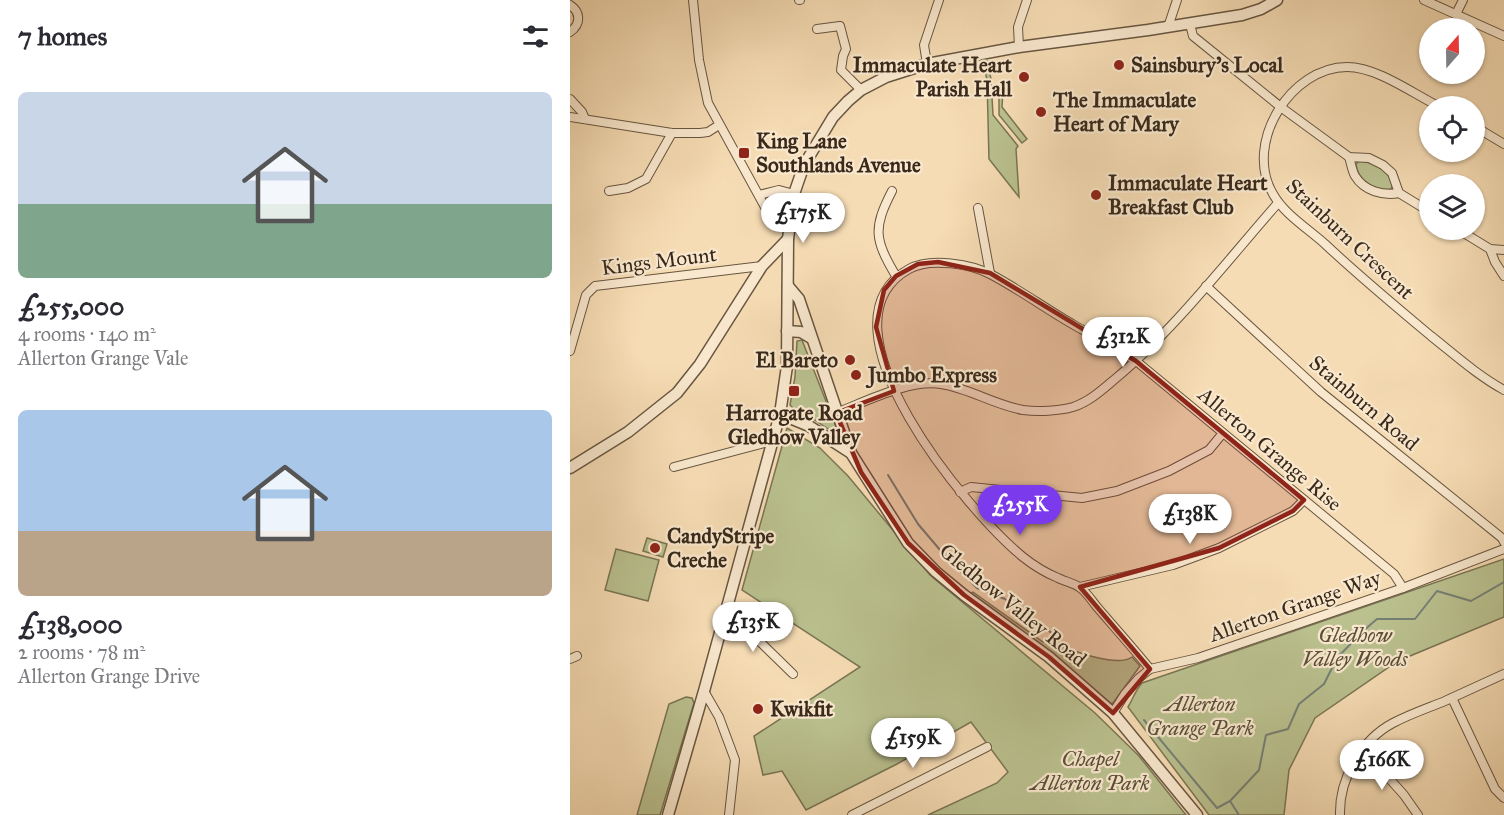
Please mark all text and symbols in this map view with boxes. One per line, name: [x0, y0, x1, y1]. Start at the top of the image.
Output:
north arrow: [1419, 18, 1485, 84]
map controls: [1419, 18, 1485, 240]
text: 7 homes: [18, 20, 107, 52]
icon: filters: [519, 20, 552, 53]
place label: Immaculate Heart Parish Hall: [853, 52, 1013, 102]
place label: Sainsbury's Local: [1131, 52, 1284, 78]
marker: Sainsbury's Local: [1112, 58, 1126, 72]
marker: Immaculate Heart Parish Hall: [1017, 70, 1031, 84]
place label: The Immaculate Heart of Mary: [1052, 87, 1196, 137]
button: locate: [1419, 96, 1485, 162]
marker: The Immaculate Heart of Mary: [1034, 105, 1048, 119]
place label: King Lane Southlands Avenue: [756, 128, 921, 178]
icon: home: [231, 131, 339, 239]
marker: King Lane Southlands Avenue: [737, 146, 751, 160]
place label: Immaculate Heart Breakfast Club: [1108, 170, 1268, 220]
street label: Stainburn Crescent: [1281, 173, 1420, 305]
button: layers: [1419, 174, 1485, 240]
marker: Immaculate Heart Breakfast Club: [1089, 188, 1103, 202]
pin: £175K: [761, 193, 845, 244]
text: £175K: [775, 200, 831, 224]
street label: Kings Mount: [600, 241, 719, 281]
text: £255,000: [18, 290, 124, 322]
pin: £312K: [1081, 317, 1165, 368]
text: 4 rooms · 140 m²: [18, 322, 156, 346]
text: £312K: [1096, 324, 1150, 348]
text: Allerton Grange Vale: [18, 346, 188, 370]
place label: El Bareto: [755, 347, 838, 373]
street label: Stainburn Road: [1304, 350, 1425, 457]
marker: El Bareto: [843, 353, 857, 367]
place label: Jumbo Express: [865, 362, 997, 389]
marker: Jumbo Express: [849, 368, 863, 382]
street label: Allerton Grange Rise: [1192, 381, 1347, 517]
marker: Harrogate Road Gledhow Valley: [787, 384, 801, 398]
place label: Harrogate Road Gledhow Valley: [725, 400, 863, 450]
icon: home: [231, 449, 339, 557]
pin: £255K: [978, 485, 1062, 536]
text: £255K: [992, 492, 1048, 516]
pin: £138K: [1148, 494, 1232, 545]
text: £138K: [1163, 501, 1217, 525]
place label: CandyStripe Creche: [667, 523, 774, 573]
street label: Gledhow Valley Road: [934, 538, 1092, 673]
marker: CandyStripe Creche: [648, 541, 662, 555]
street label: Allerton Grange Way: [1205, 564, 1385, 648]
pin: £135K: [711, 602, 795, 653]
text: £138,000: [18, 608, 123, 640]
text: £135K: [726, 609, 780, 633]
park label: Gledhow Valley Woods: [1302, 622, 1409, 672]
text: 2 rooms · 78 m²: [18, 640, 145, 664]
text: Allerton Grange Drive: [18, 664, 200, 688]
park label: Allerton Grange Park: [1146, 691, 1254, 741]
place label: Kwikfit: [770, 696, 834, 722]
marker: Kwikfit: [751, 702, 765, 716]
pin: £159K: [871, 718, 955, 769]
text: £159K: [885, 725, 941, 749]
pin: £166K: [1340, 740, 1424, 791]
park label: Chapel Allerton Park: [1028, 746, 1150, 796]
text: £166K: [1354, 747, 1410, 771]

